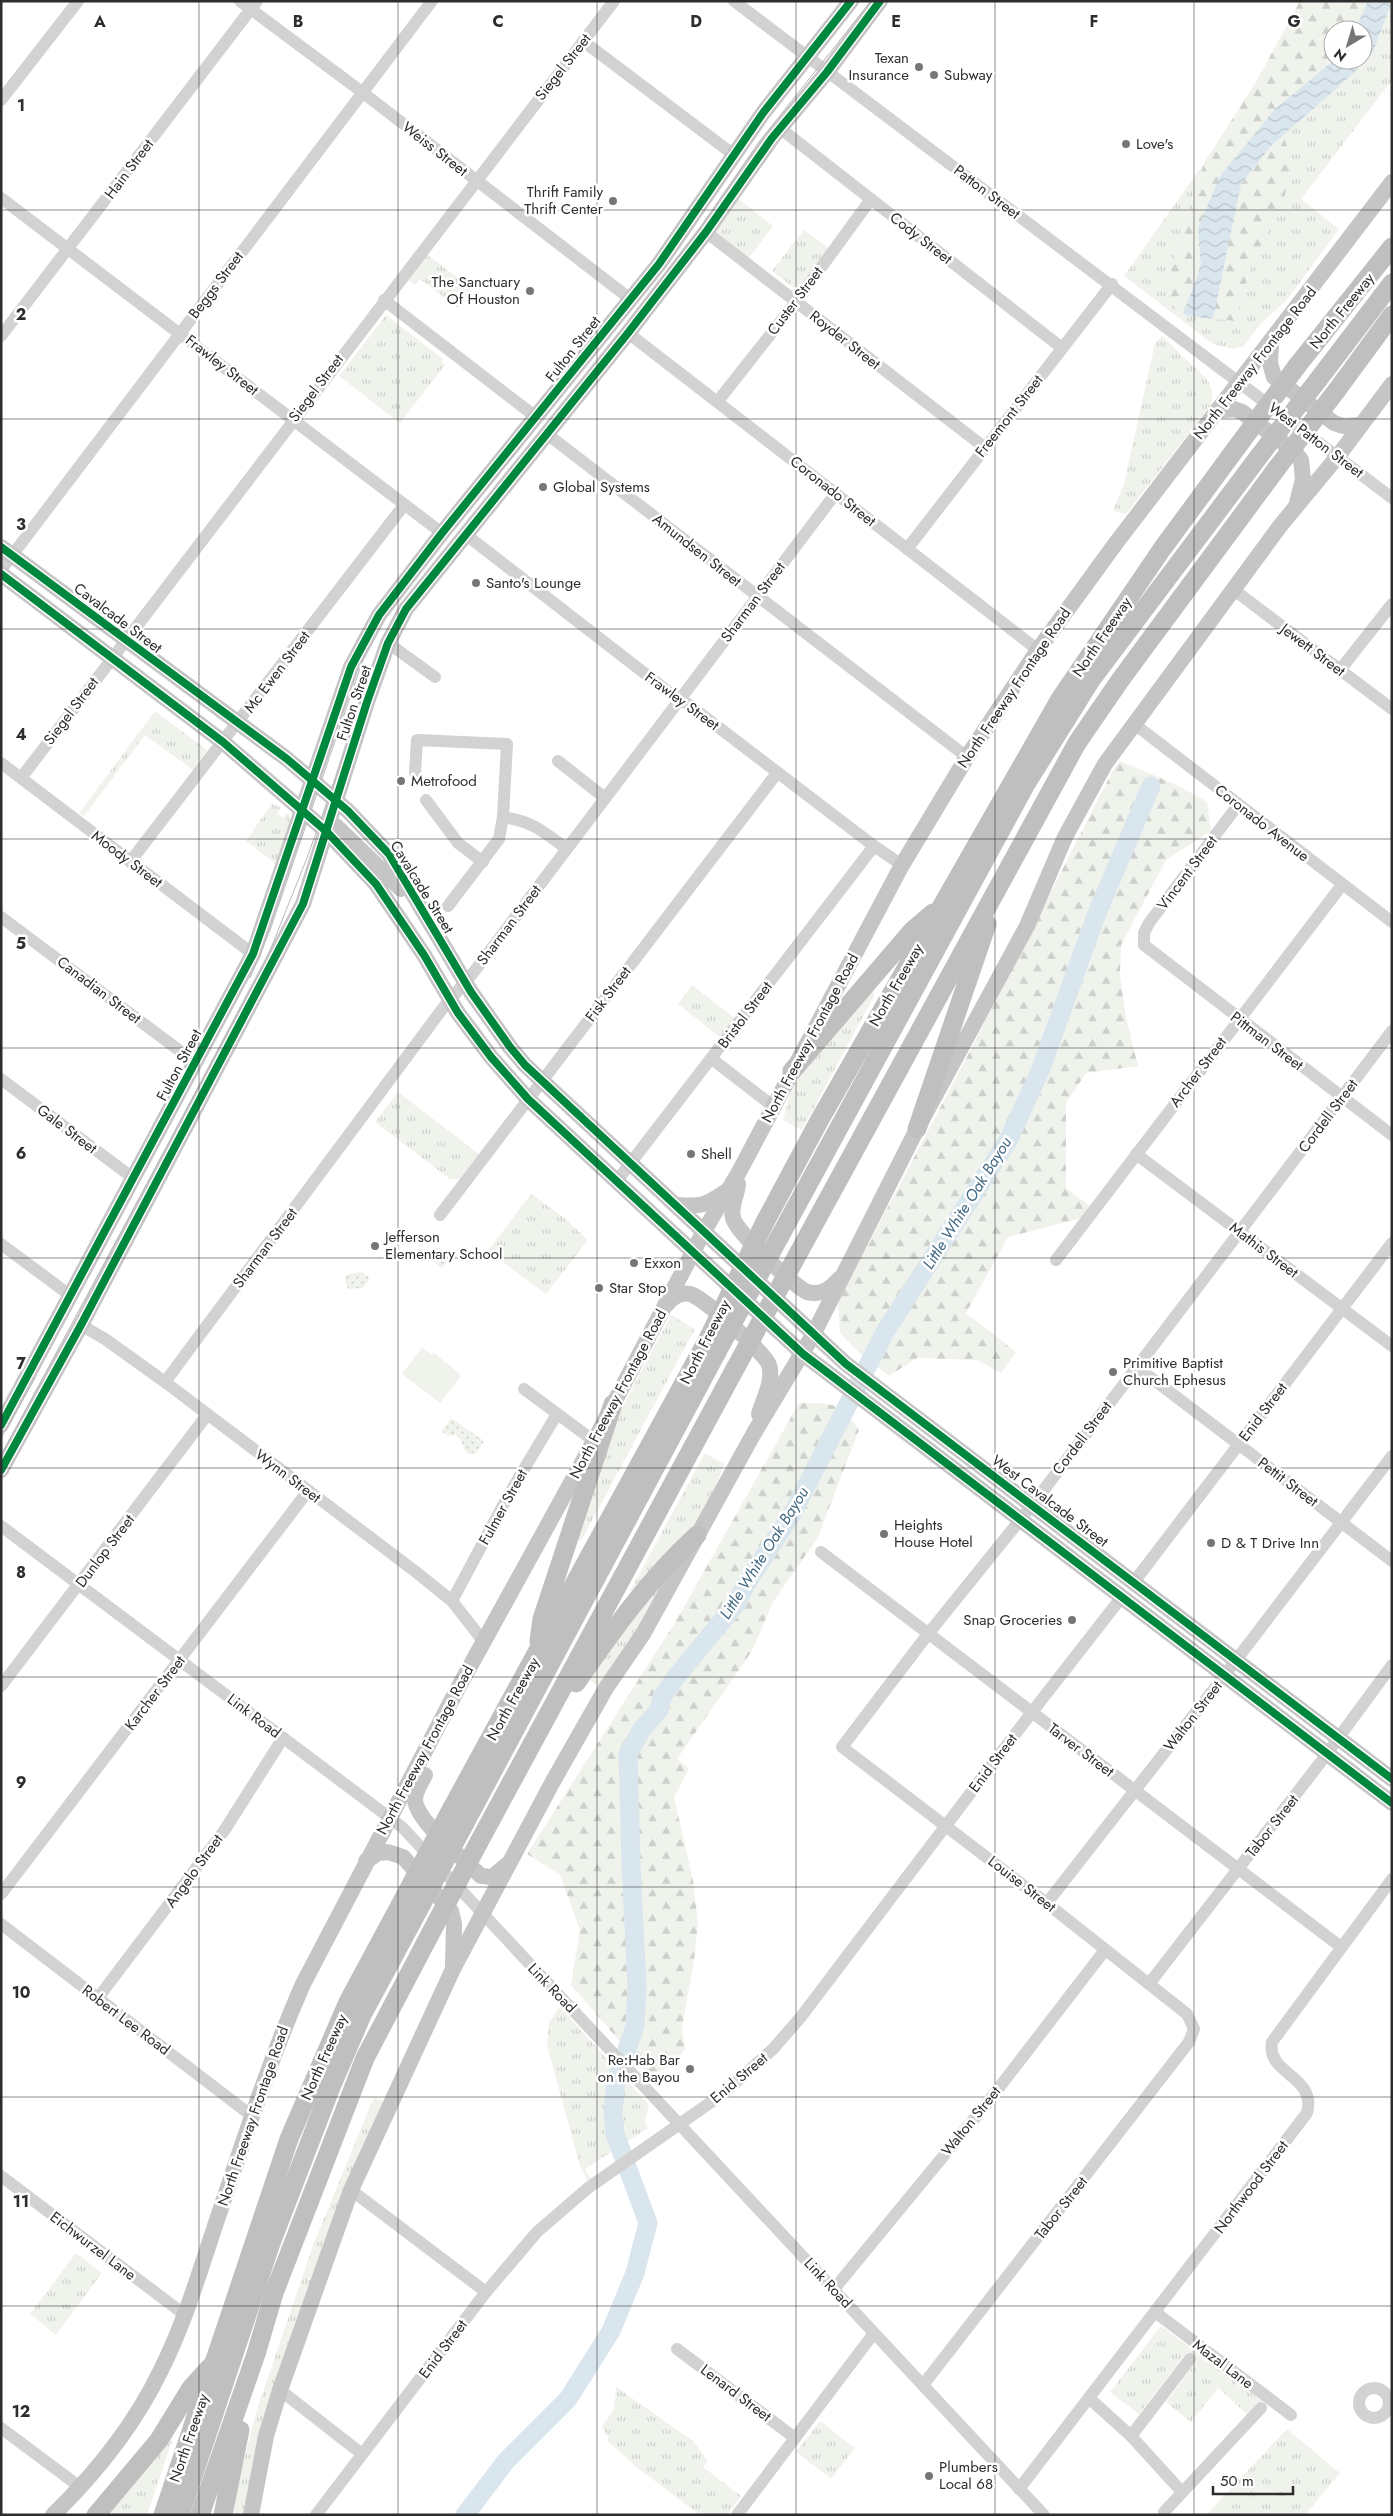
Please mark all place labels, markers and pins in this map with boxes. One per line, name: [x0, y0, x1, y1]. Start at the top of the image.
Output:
place label: Texan Insurance: [848, 47, 909, 86]
marker: Texan Insurance: [913, 61, 925, 73]
place label: Subway: [944, 64, 993, 86]
marker: Subway: [928, 69, 940, 81]
place label: Love's: [1136, 133, 1173, 155]
marker: Love's: [1120, 138, 1132, 150]
place label: Thrift Family Thrift Center: [524, 181, 604, 220]
marker: Thrift Family Thrift Center: [607, 195, 619, 207]
place label: The Sanctuary Of Houston: [432, 271, 520, 310]
marker: The Sanctuary Of Houston: [524, 285, 536, 297]
place label: Global Systems: [553, 476, 650, 498]
marker: Global Systems: [537, 481, 549, 493]
place label: Santo's Lounge: [486, 572, 581, 594]
marker: Santo's Lounge: [470, 577, 482, 589]
place label: Metrofood: [411, 770, 477, 792]
marker: Metrofood: [395, 775, 407, 787]
place label: Shell: [701, 1143, 732, 1165]
marker: Shell: [685, 1148, 697, 1160]
place label: Jefferson Elementary School: [383, 1226, 502, 1265]
marker: Jefferson Elementary School: [369, 1240, 381, 1252]
place label: Exxon: [644, 1252, 681, 1274]
marker: Exxon: [628, 1257, 640, 1269]
place label: Star Stop: [609, 1277, 667, 1299]
marker: Star Stop: [593, 1282, 605, 1294]
place label: Primitive Baptist Church Ephesus: [1123, 1352, 1226, 1391]
marker: Primitive Baptist Church Ephesus: [1107, 1366, 1119, 1378]
place label: Heights House Hotel: [894, 1514, 973, 1553]
marker: Heights House Hotel: [878, 1528, 890, 1540]
place label: D & T Drive Inn: [1221, 1532, 1319, 1554]
marker: D & T Drive Inn: [1205, 1537, 1217, 1549]
place label: Snap Groceries: [963, 1609, 1062, 1631]
marker: Snap Groceries: [1066, 1614, 1078, 1626]
place label: Re:Hab Bar on the Bayou: [598, 2049, 681, 2088]
marker: Re:Hab Bar on the Bayou: [684, 2063, 696, 2075]
place label: Plumbers Local 68: [939, 2456, 998, 2495]
marker: Plumbers Local 68: [923, 2470, 935, 2482]

